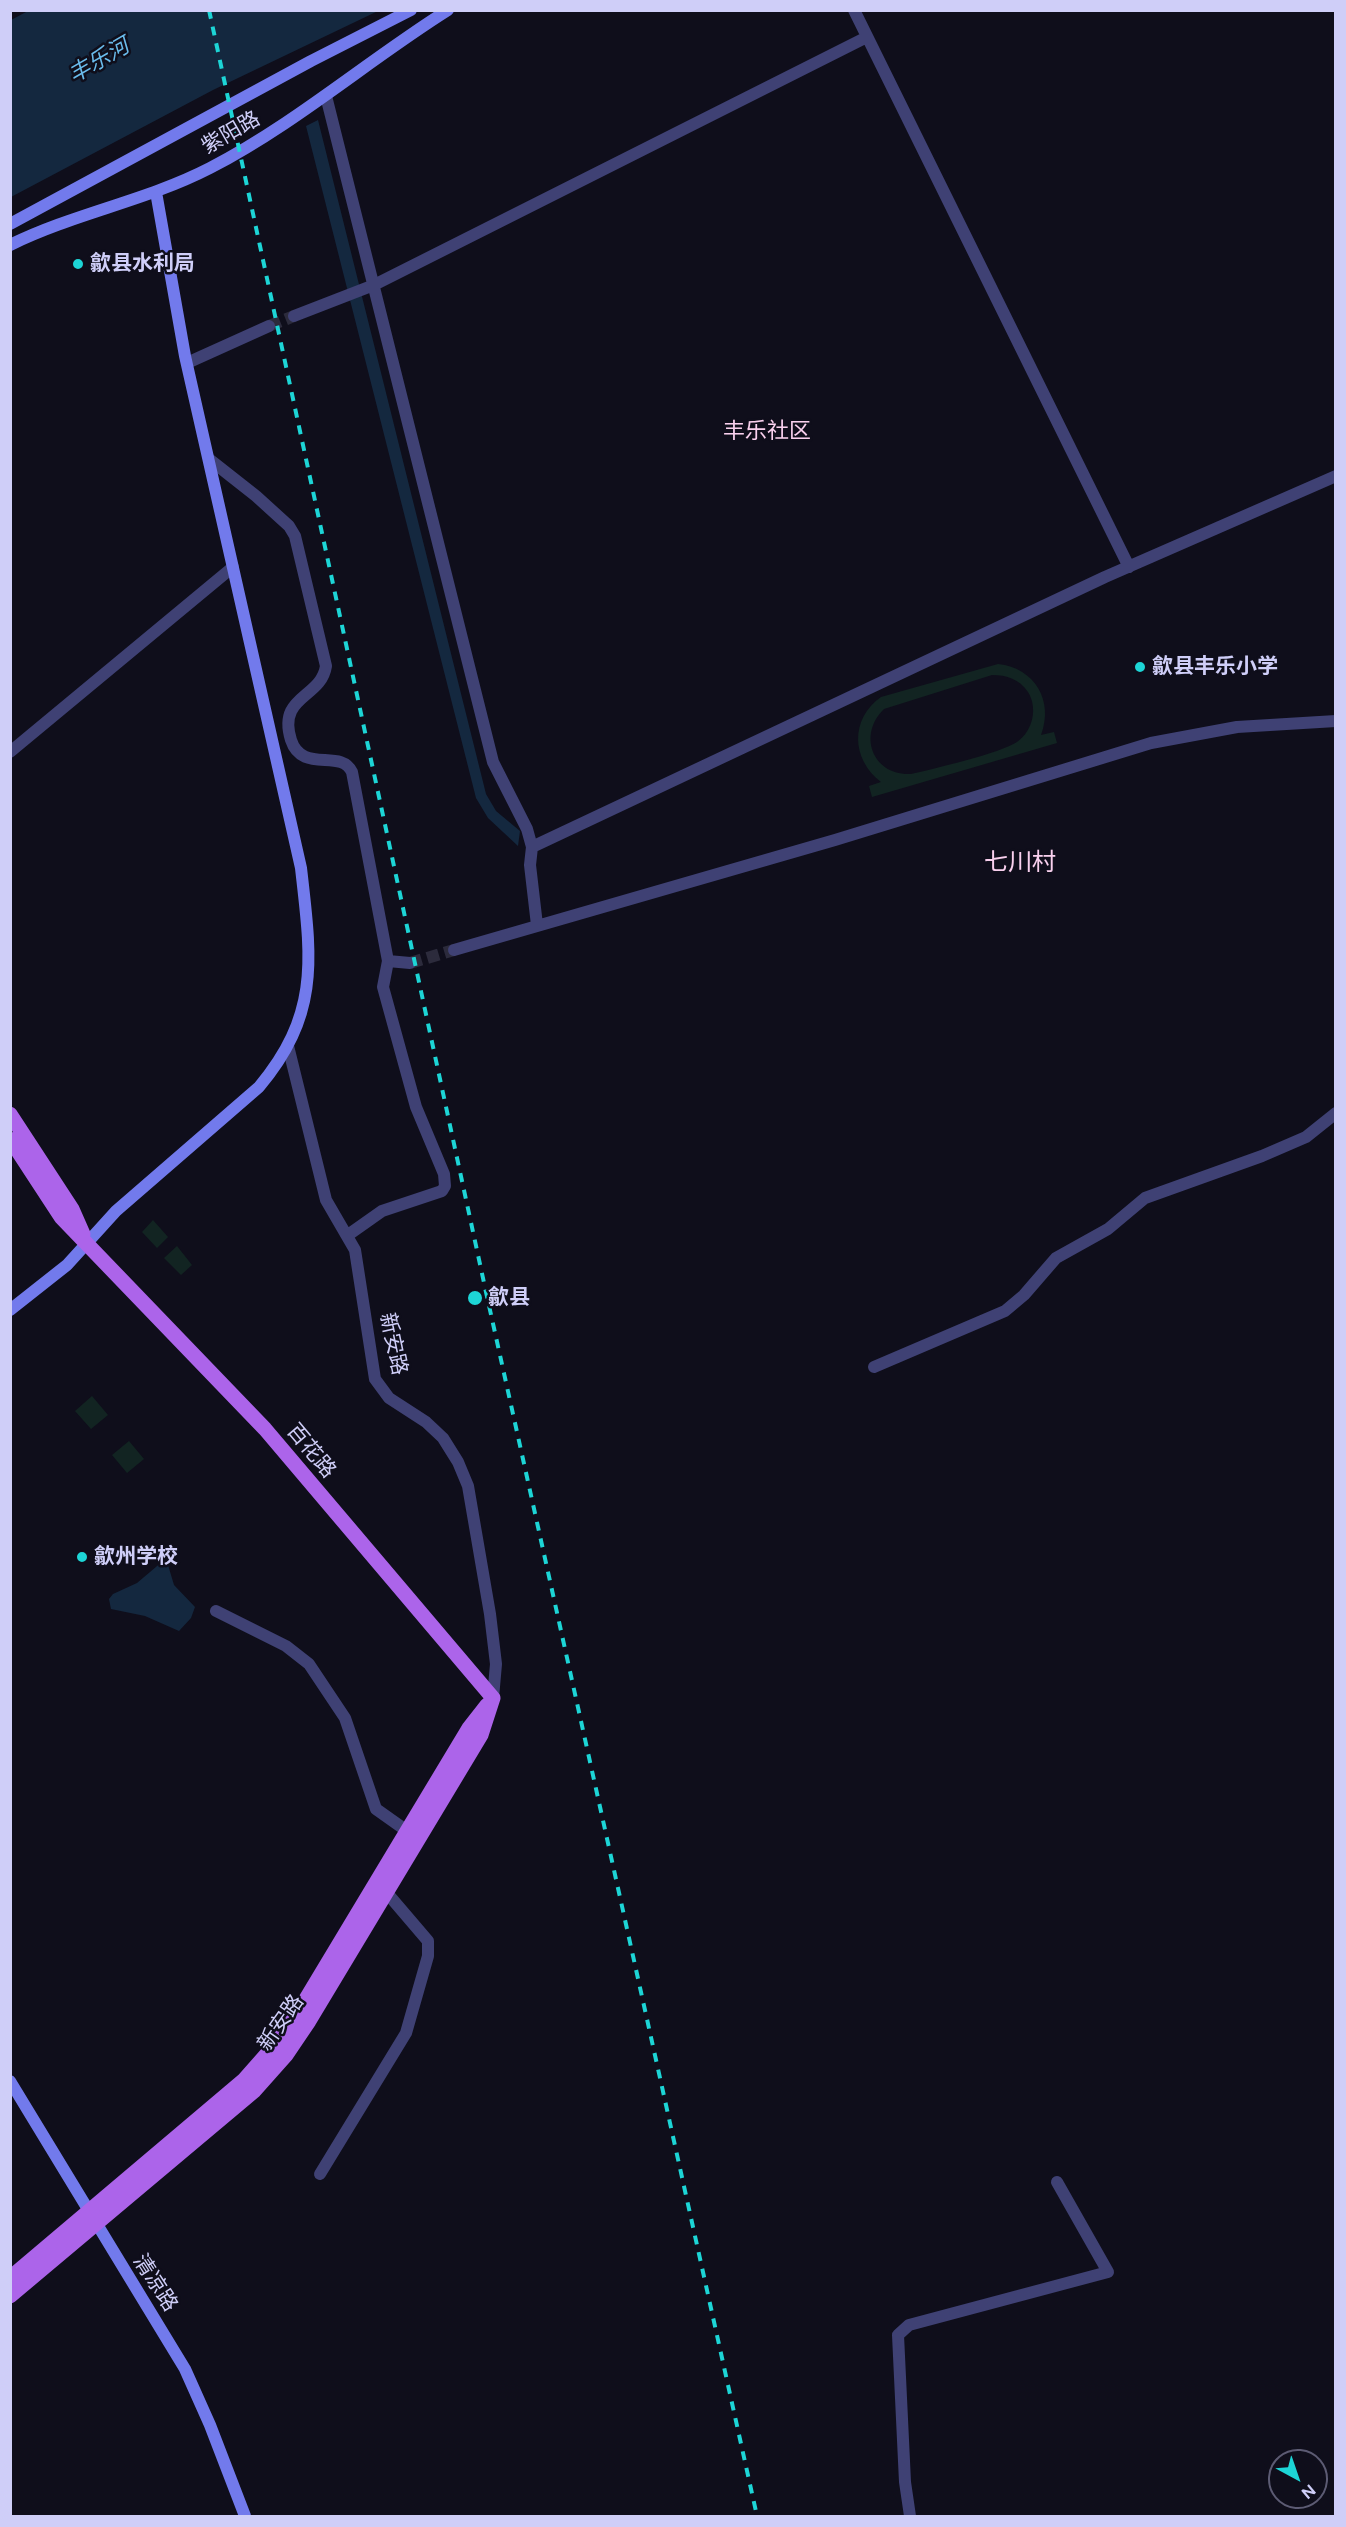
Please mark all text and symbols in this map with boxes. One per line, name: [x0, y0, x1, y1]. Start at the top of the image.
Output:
water label: 丰乐河: [64, 33, 134, 89]
street label: 紫阳路: [197, 106, 265, 160]
place label: 歙县水利局: [90, 251, 195, 277]
marker: 歙县水利局: [71, 257, 85, 271]
district label: 丰乐社区: [723, 419, 811, 445]
place label: 歙县丰乐小学: [1152, 654, 1278, 680]
marker: 歙县丰乐小学: [1133, 660, 1147, 674]
district label: 七川村: [984, 849, 1056, 877]
place label: 歙县: [488, 1285, 530, 1311]
marker: 歙县: [466, 1289, 484, 1307]
street label: 新安路: [374, 1311, 412, 1377]
street label: 百花路: [281, 1419, 341, 1483]
place label: 歙州学校: [94, 1544, 178, 1570]
marker: 歙州学校: [75, 1550, 89, 1564]
street label: 新安路: [253, 1990, 309, 2056]
street label: 清凉路: [127, 2250, 183, 2316]
north arrow: [1268, 2449, 1328, 2509]
text: N: [1298, 2480, 1319, 2503]

